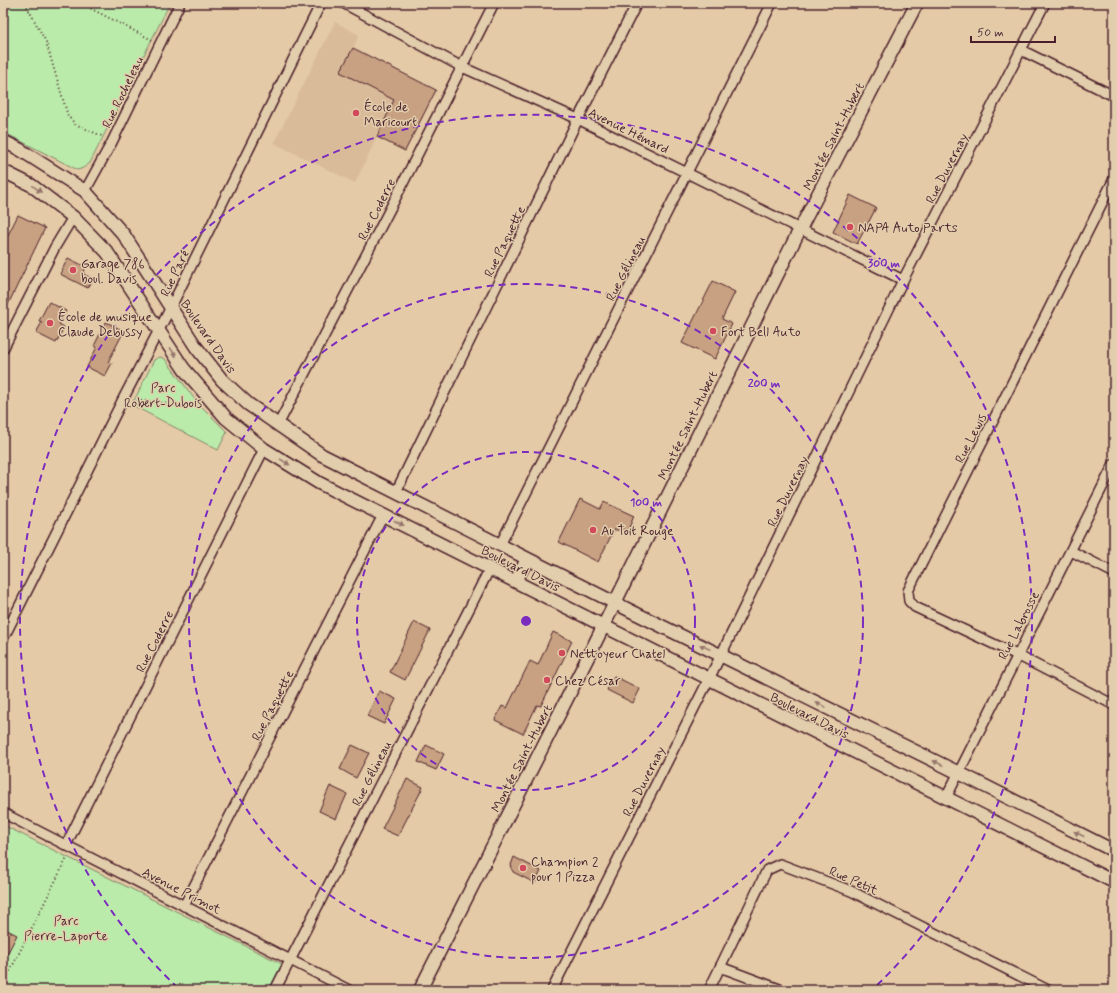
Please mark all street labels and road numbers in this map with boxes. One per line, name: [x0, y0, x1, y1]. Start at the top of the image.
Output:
street label: Rue Rocheleau: [99, 54, 148, 131]
street label: Montée Saint-Hubert: [800, 80, 869, 194]
street label: Avenue Hémard: [585, 105, 671, 158]
street label: Rue Duvernay: [922, 130, 973, 207]
street label: Rue Coderre: [354, 176, 400, 244]
street label: Rue Paquette: [481, 203, 530, 280]
street label: Rue Gélineau: [603, 233, 650, 304]
street label: Rue Paré: [157, 247, 194, 300]
street label: Boulevard Davis: [176, 297, 240, 377]
street label: Montée Saint-Hubert: [655, 368, 722, 483]
street label: Rue Lewis: [952, 411, 991, 466]
street label: Rue Duvernay: [764, 453, 813, 530]
street label: Boulevard Davis: [478, 542, 563, 597]
street label: Rue Labrosse: [995, 589, 1044, 663]
street label: Rue Coderre: [132, 608, 178, 676]
street label: Rue Paquette: [248, 667, 298, 744]
street label: Boulevard Davis: [767, 689, 852, 744]
street label: Montée Saint-Hubert: [488, 702, 557, 816]
street label: Rue Gélineau: [349, 738, 396, 809]
street label: Rue Duvernay: [619, 743, 670, 820]
street label: Rue Petit: [826, 863, 881, 900]
street label: Avenue Primot: [139, 864, 224, 919]

